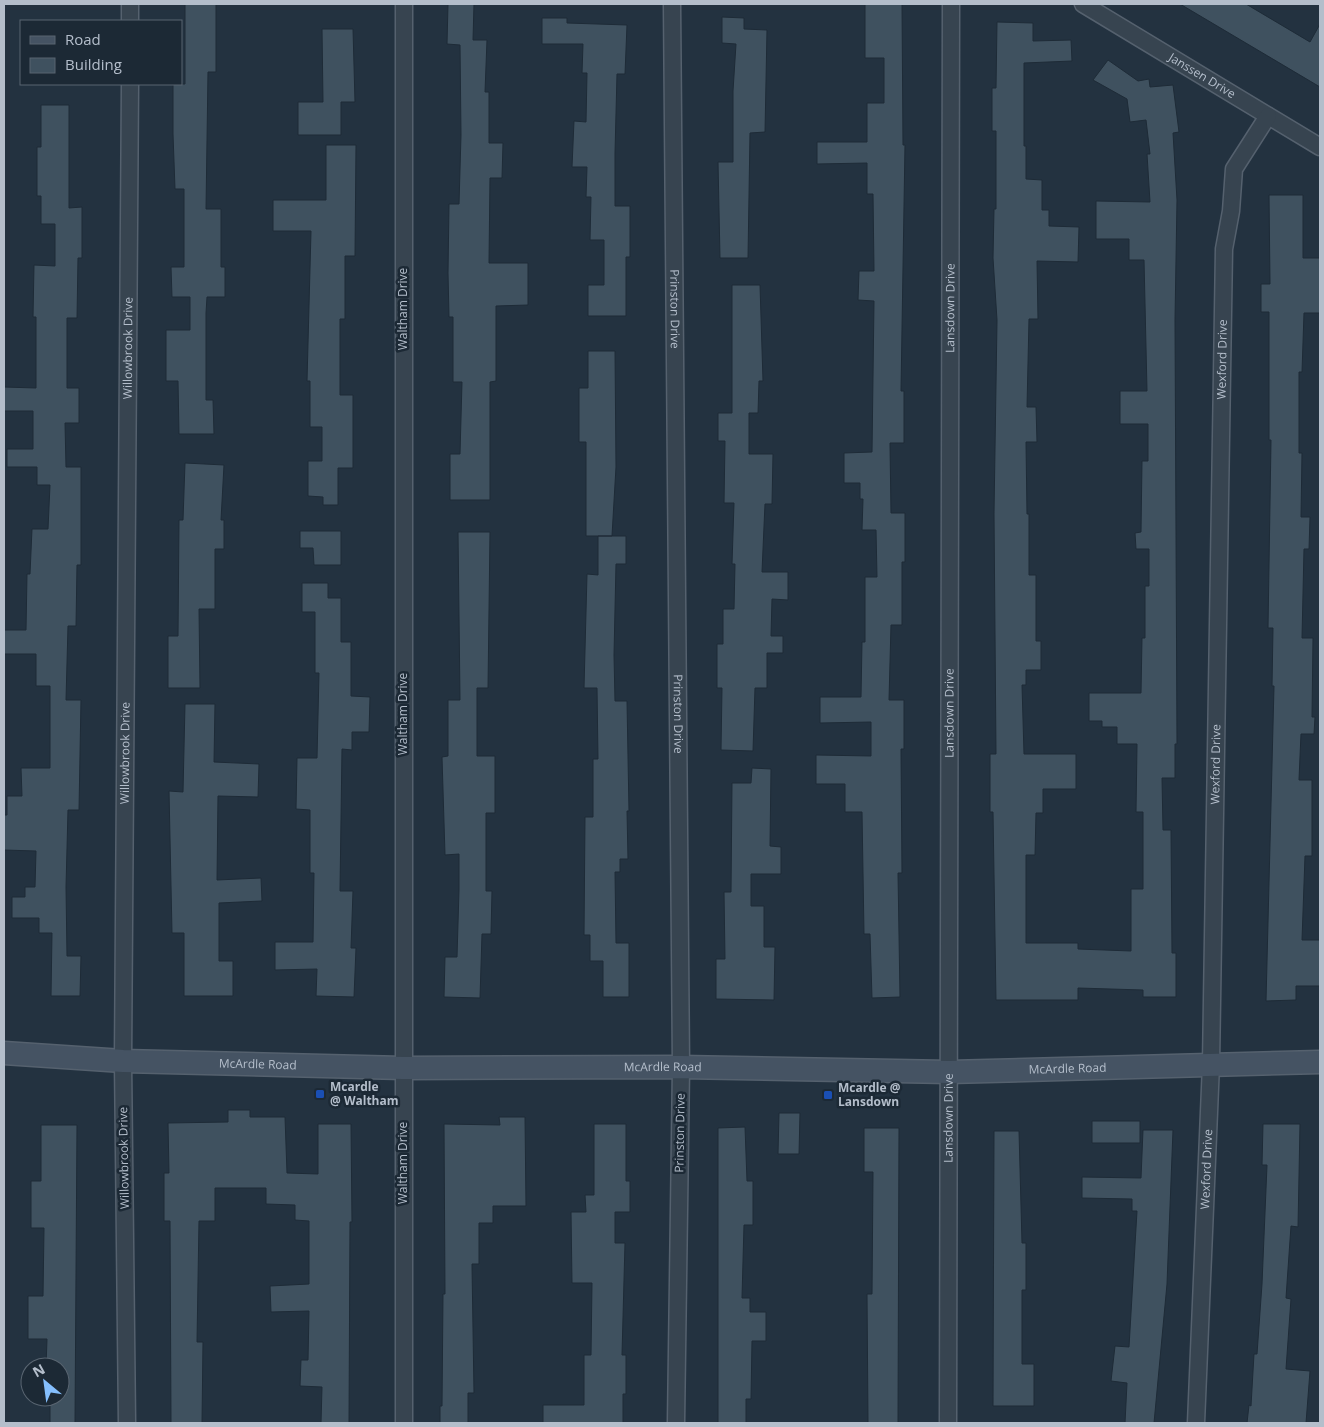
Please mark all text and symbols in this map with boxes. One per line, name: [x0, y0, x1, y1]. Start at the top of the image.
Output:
legend: [20, 20, 182, 85]
text: Road: [65, 29, 101, 49]
street label: Janssen Drive: [1165, 48, 1239, 102]
text: Building: [65, 54, 122, 74]
street label: Lansdown Drive: [941, 263, 958, 353]
street label: Waltham Drive: [394, 267, 411, 350]
street label: Prinston Drive: [666, 269, 684, 349]
street label: Willowbrook Drive: [119, 297, 136, 399]
street label: Wexford Drive: [1213, 319, 1231, 400]
street label: Lansdown Drive: [940, 668, 958, 758]
street label: Waltham Drive: [394, 672, 411, 755]
street label: Prinston Drive: [670, 674, 687, 754]
street label: Willowbrook Drive: [116, 702, 134, 804]
street label: Wexford Drive: [1206, 724, 1224, 805]
street label: McArdle Road: [219, 1054, 297, 1073]
street label: McArdle Road: [624, 1058, 702, 1075]
street label: McArdle Road: [1028, 1059, 1107, 1078]
street label: Lansdown Drive: [940, 1073, 957, 1163]
place label: Mcardle @ Waltham: [330, 1078, 399, 1109]
place label: Mcardle @ Lansdown: [838, 1079, 901, 1110]
marker: Mcardle @ Waltham: [314, 1088, 326, 1100]
marker: Mcardle @ Lansdown: [822, 1089, 834, 1101]
street label: Prinston Drive: [670, 1093, 689, 1173]
street label: Willowbrook Drive: [114, 1107, 133, 1209]
street label: Waltham Drive: [394, 1121, 411, 1204]
street label: Wexford Drive: [1196, 1129, 1216, 1210]
north arrow: [20, 1357, 70, 1407]
text: N: [29, 1359, 48, 1381]

